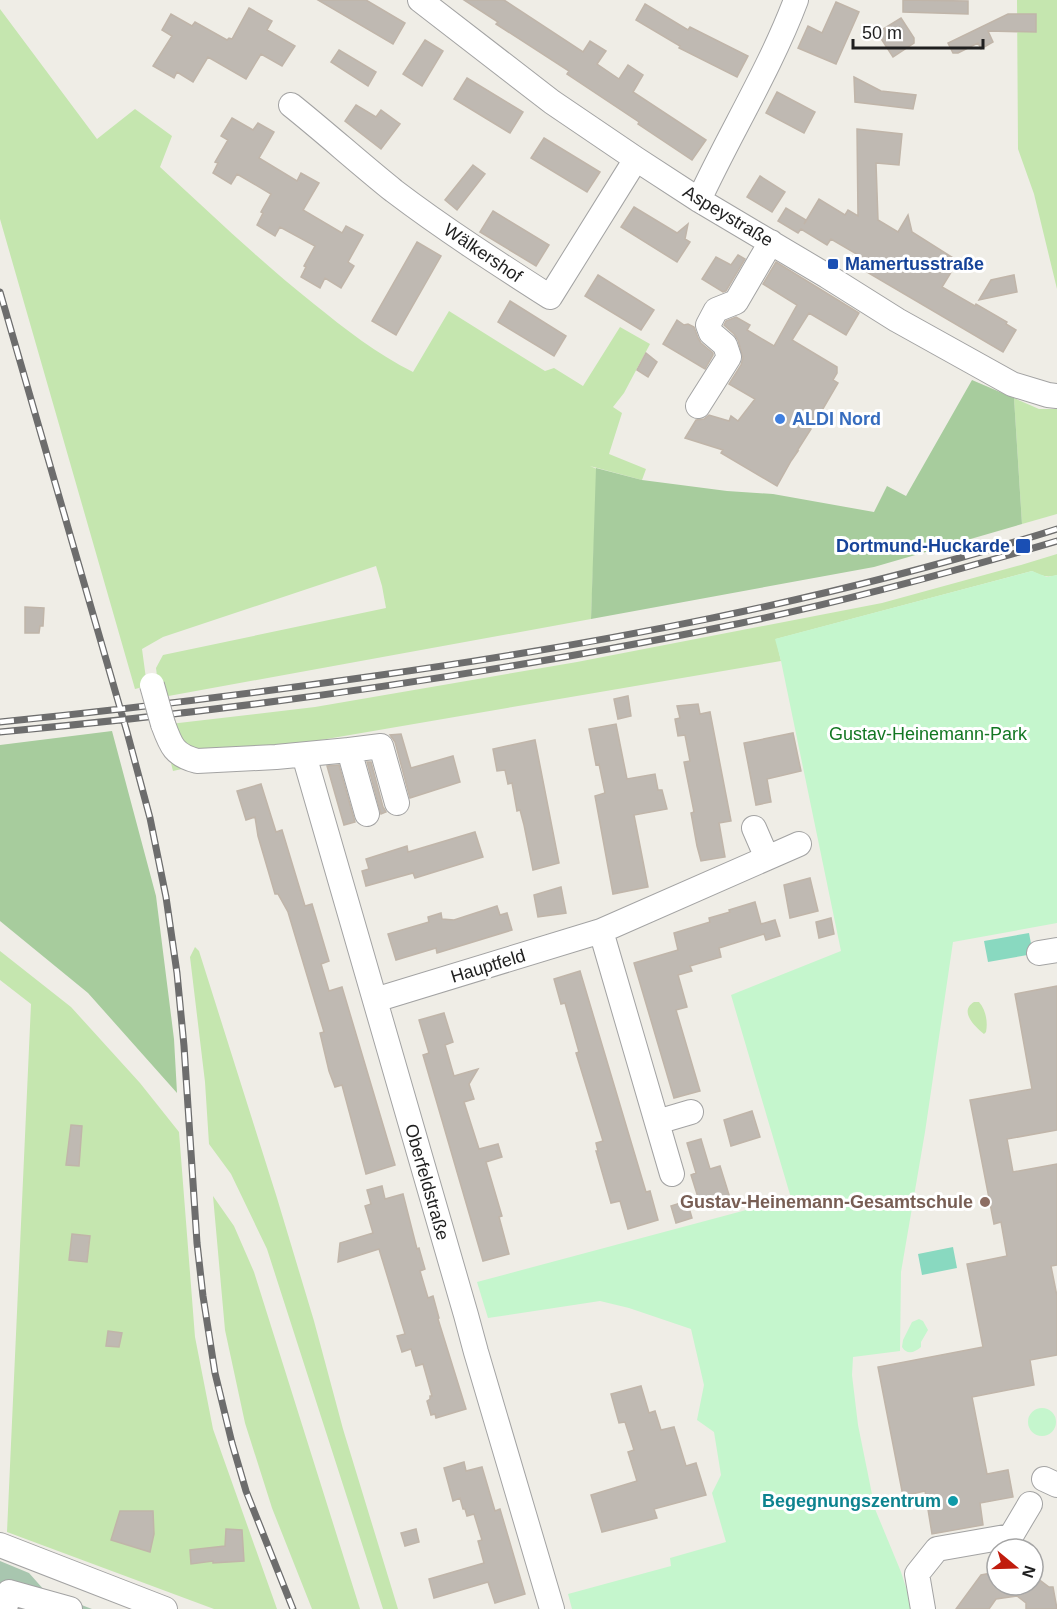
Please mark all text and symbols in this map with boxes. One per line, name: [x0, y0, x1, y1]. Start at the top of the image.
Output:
scale bar: [853, 12, 984, 50]
text: 50 m: [862, 23, 902, 43]
street label: Aspeystraße: [680, 181, 776, 251]
street label: Wälkershof: [440, 220, 527, 287]
place label: Mamertusstraße: [845, 254, 984, 274]
marker: Mamertusstraße: [826, 257, 840, 271]
place label: ALDI Nord: [792, 409, 881, 429]
marker: ALDI Nord: [773, 412, 787, 426]
place label: Dortmund-Huckarde: [836, 536, 1010, 556]
marker: Dortmund-Huckarde: [1014, 537, 1032, 555]
park label: Gustav-Heinemann-Park: [829, 724, 1028, 744]
street label: Hauptfeld: [448, 945, 528, 987]
street label: Oberfeldstraße: [401, 1122, 453, 1242]
place label: Gustav-Heinemann-Gesamtschule: [680, 1192, 973, 1212]
marker: Gustav-Heinemann-Gesamtschule: [978, 1195, 992, 1209]
place label: Begegnungszentrum: [762, 1491, 941, 1511]
marker: Begegnungszentrum: [946, 1494, 960, 1508]
north arrow: [985, 1537, 1045, 1597]
text: N: [1019, 1563, 1039, 1580]

